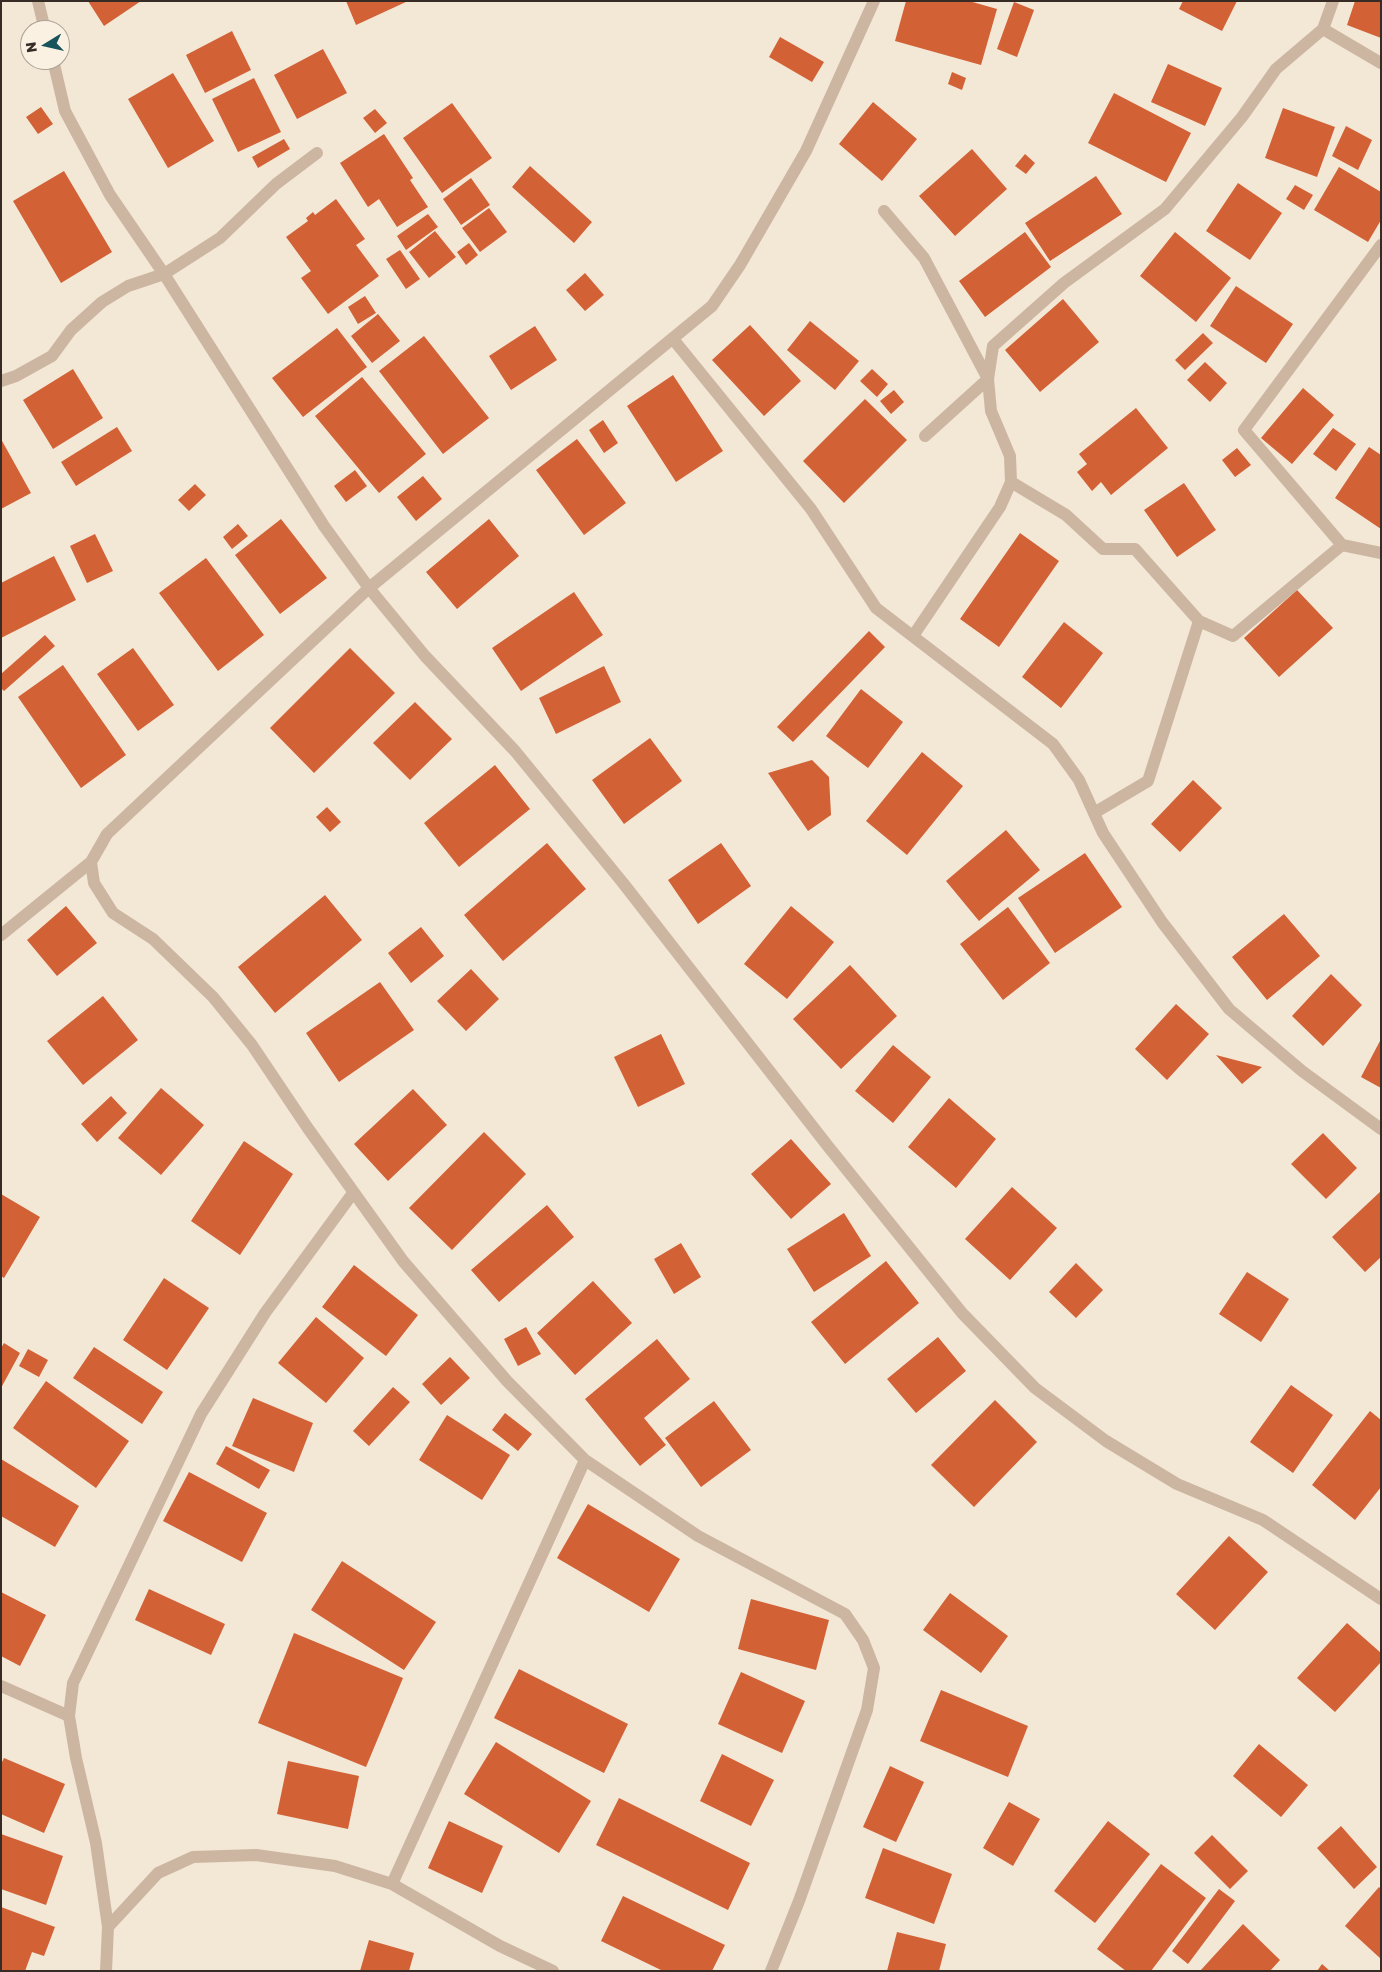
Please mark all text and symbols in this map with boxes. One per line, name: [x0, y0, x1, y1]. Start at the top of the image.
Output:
north arrow: [20, 20, 70, 70]
text: N: [21, 41, 40, 54]

